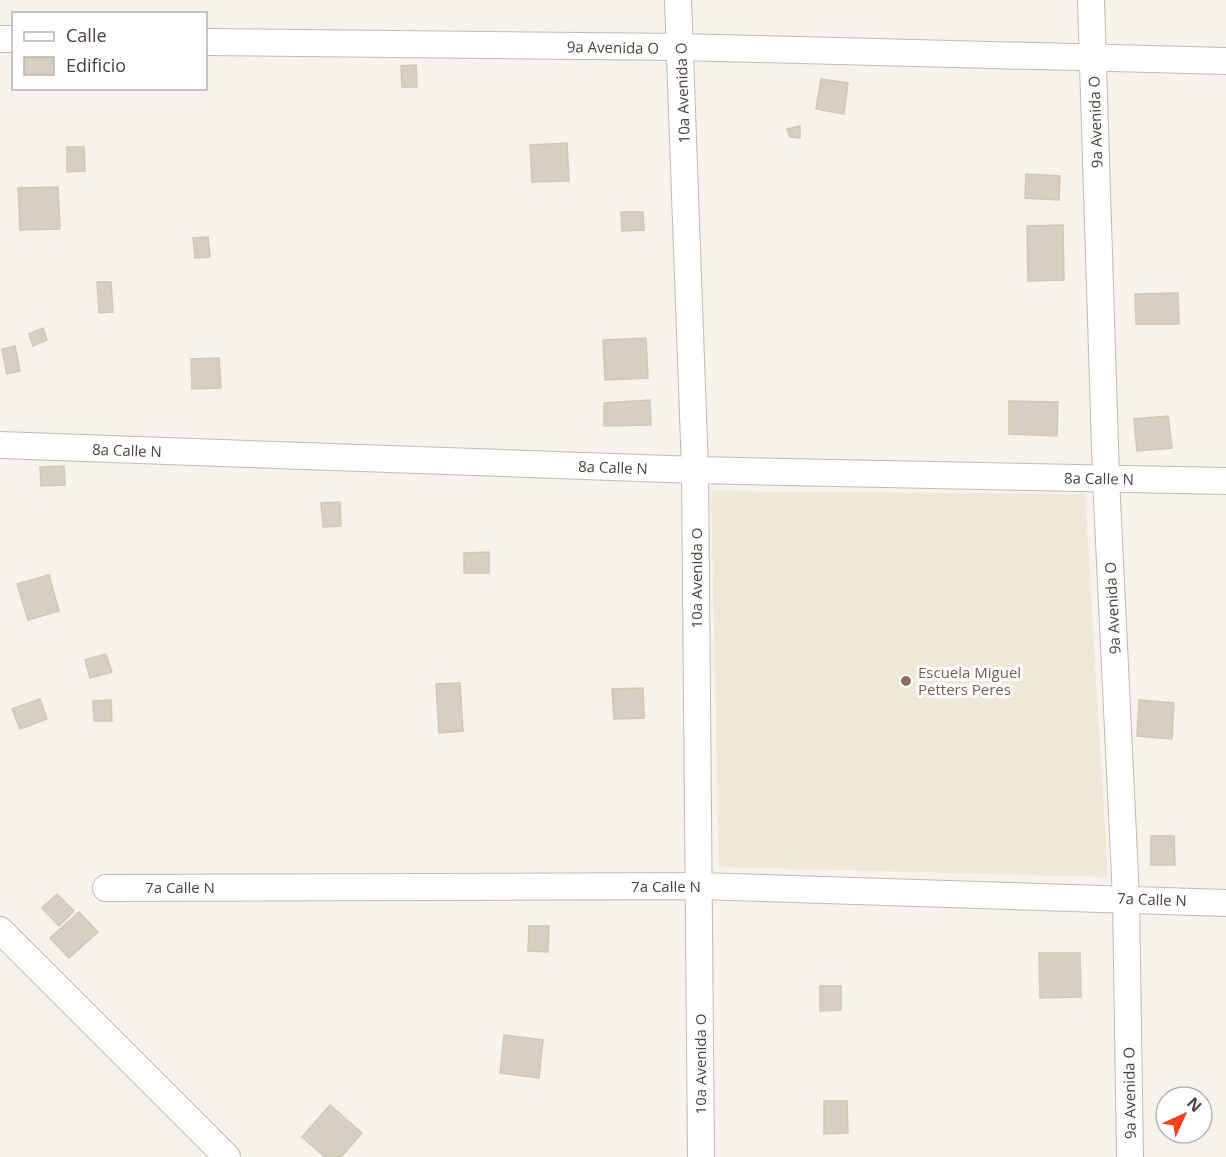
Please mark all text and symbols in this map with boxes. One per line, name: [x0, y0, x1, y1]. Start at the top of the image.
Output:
legend: [12, 12, 207, 90]
text: Calle: [66, 23, 107, 47]
street label: 9a Avenida O: [567, 36, 659, 58]
street label: 10a Avenida O: [670, 42, 694, 144]
text: Edificio: [66, 53, 126, 77]
street label: 9a Avenida O: [1083, 76, 1107, 168]
street label: 8a Calle N: [92, 439, 162, 461]
street label: 8a Calle N: [578, 456, 648, 478]
street label: 8a Calle N: [1064, 467, 1134, 489]
street label: 10a Avenida O: [686, 528, 706, 628]
street label: 9a Avenida O: [1100, 561, 1124, 655]
place label: Escuela Miguel Petters Peres: [918, 662, 1021, 699]
marker: Escuela Miguel Petters Peres: [899, 674, 913, 688]
street label: 7a Calle N: [631, 876, 701, 896]
street label: 7a Calle N: [145, 877, 215, 897]
street label: 7a Calle N: [1117, 888, 1187, 910]
street label: 10a Avenida O: [690, 1014, 710, 1114]
street label: 9a Avenida O: [1118, 1047, 1140, 1139]
north arrow: [1154, 1085, 1214, 1145]
text: N: [1182, 1092, 1207, 1117]

